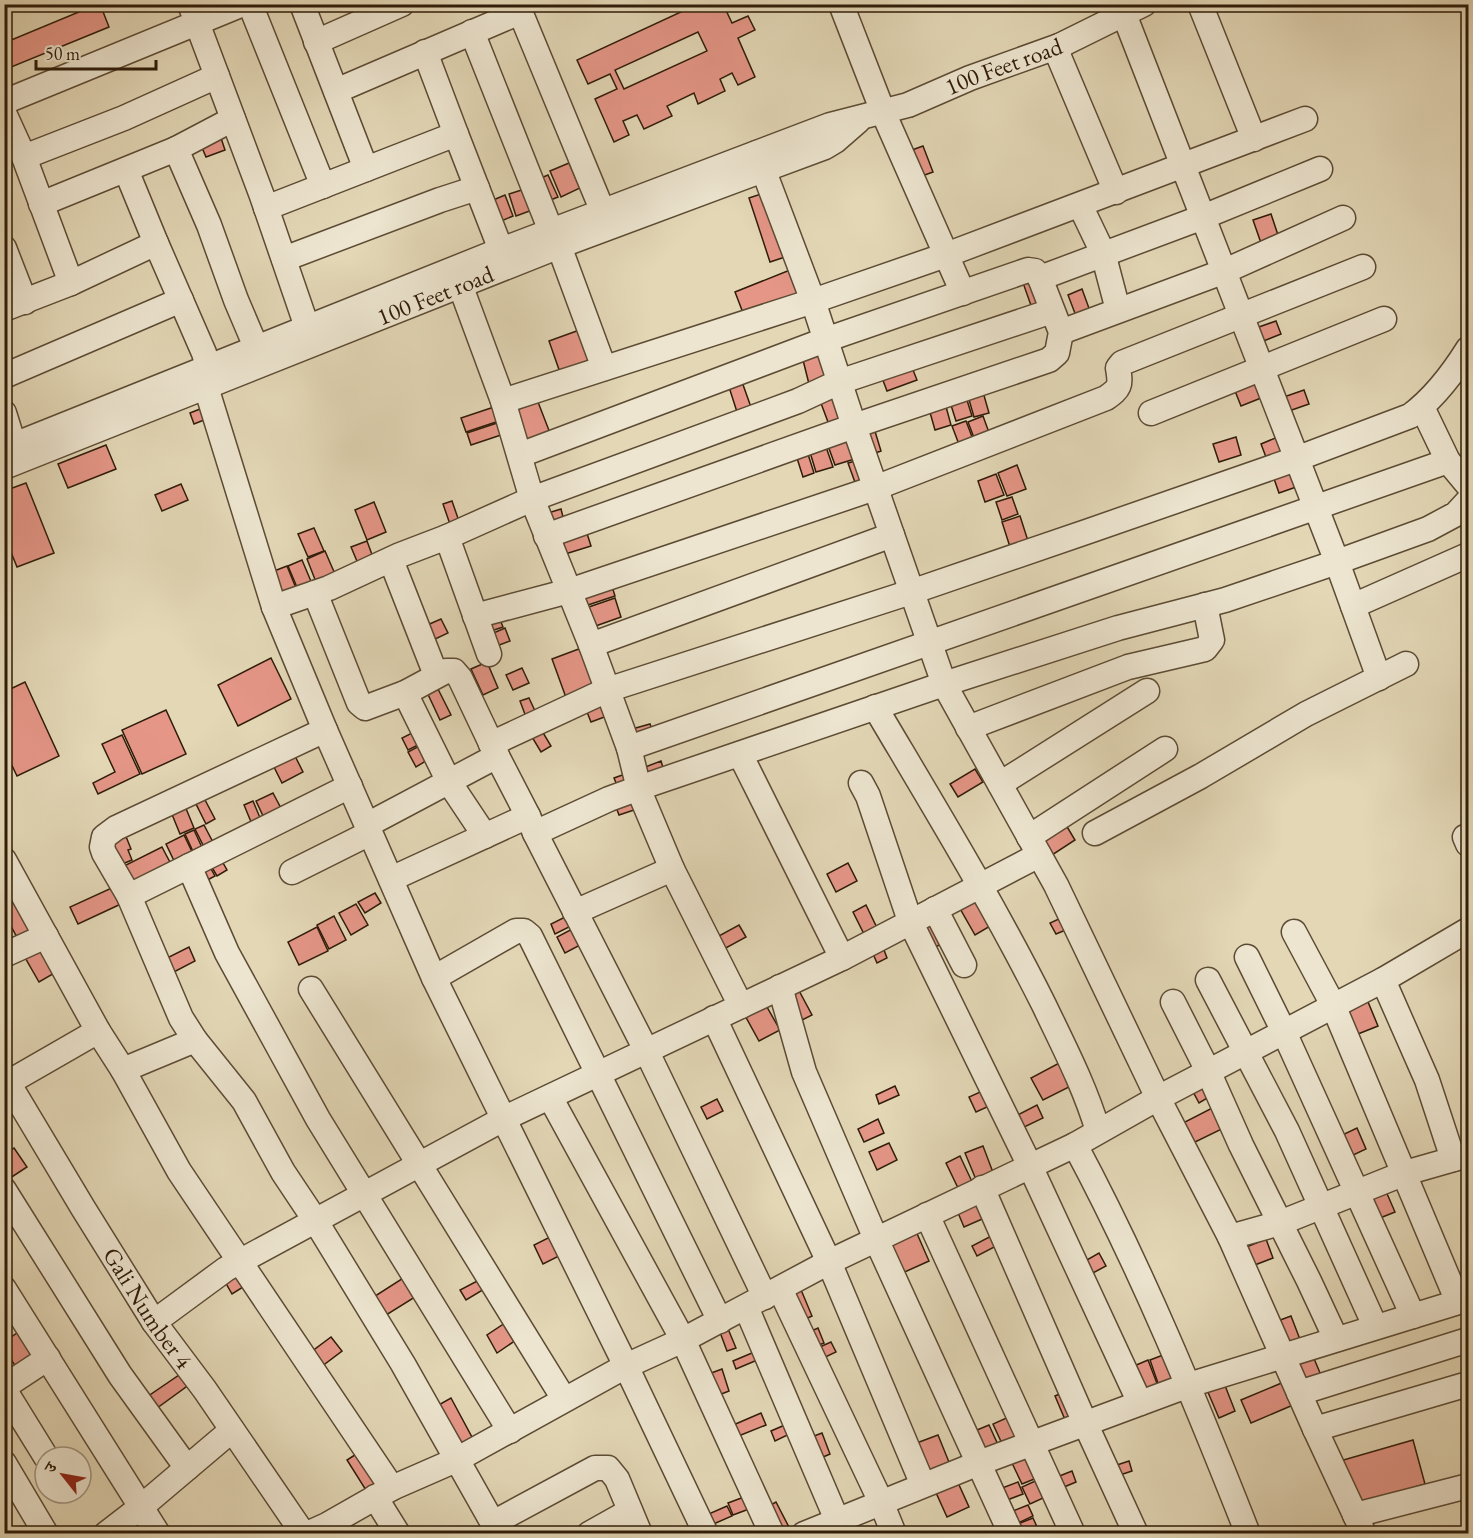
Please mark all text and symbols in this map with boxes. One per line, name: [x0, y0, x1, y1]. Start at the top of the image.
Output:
street label: 100 Feet road: [940, 30, 1067, 102]
scale bar: [36, 33, 156, 71]
text: 50 m: [45, 42, 80, 65]
street label: 100 Feet road: [372, 258, 499, 332]
street label: Gali Number 4: [96, 1241, 200, 1375]
north arrow: [33, 1445, 93, 1505]
text: उ: [39, 1457, 63, 1477]

